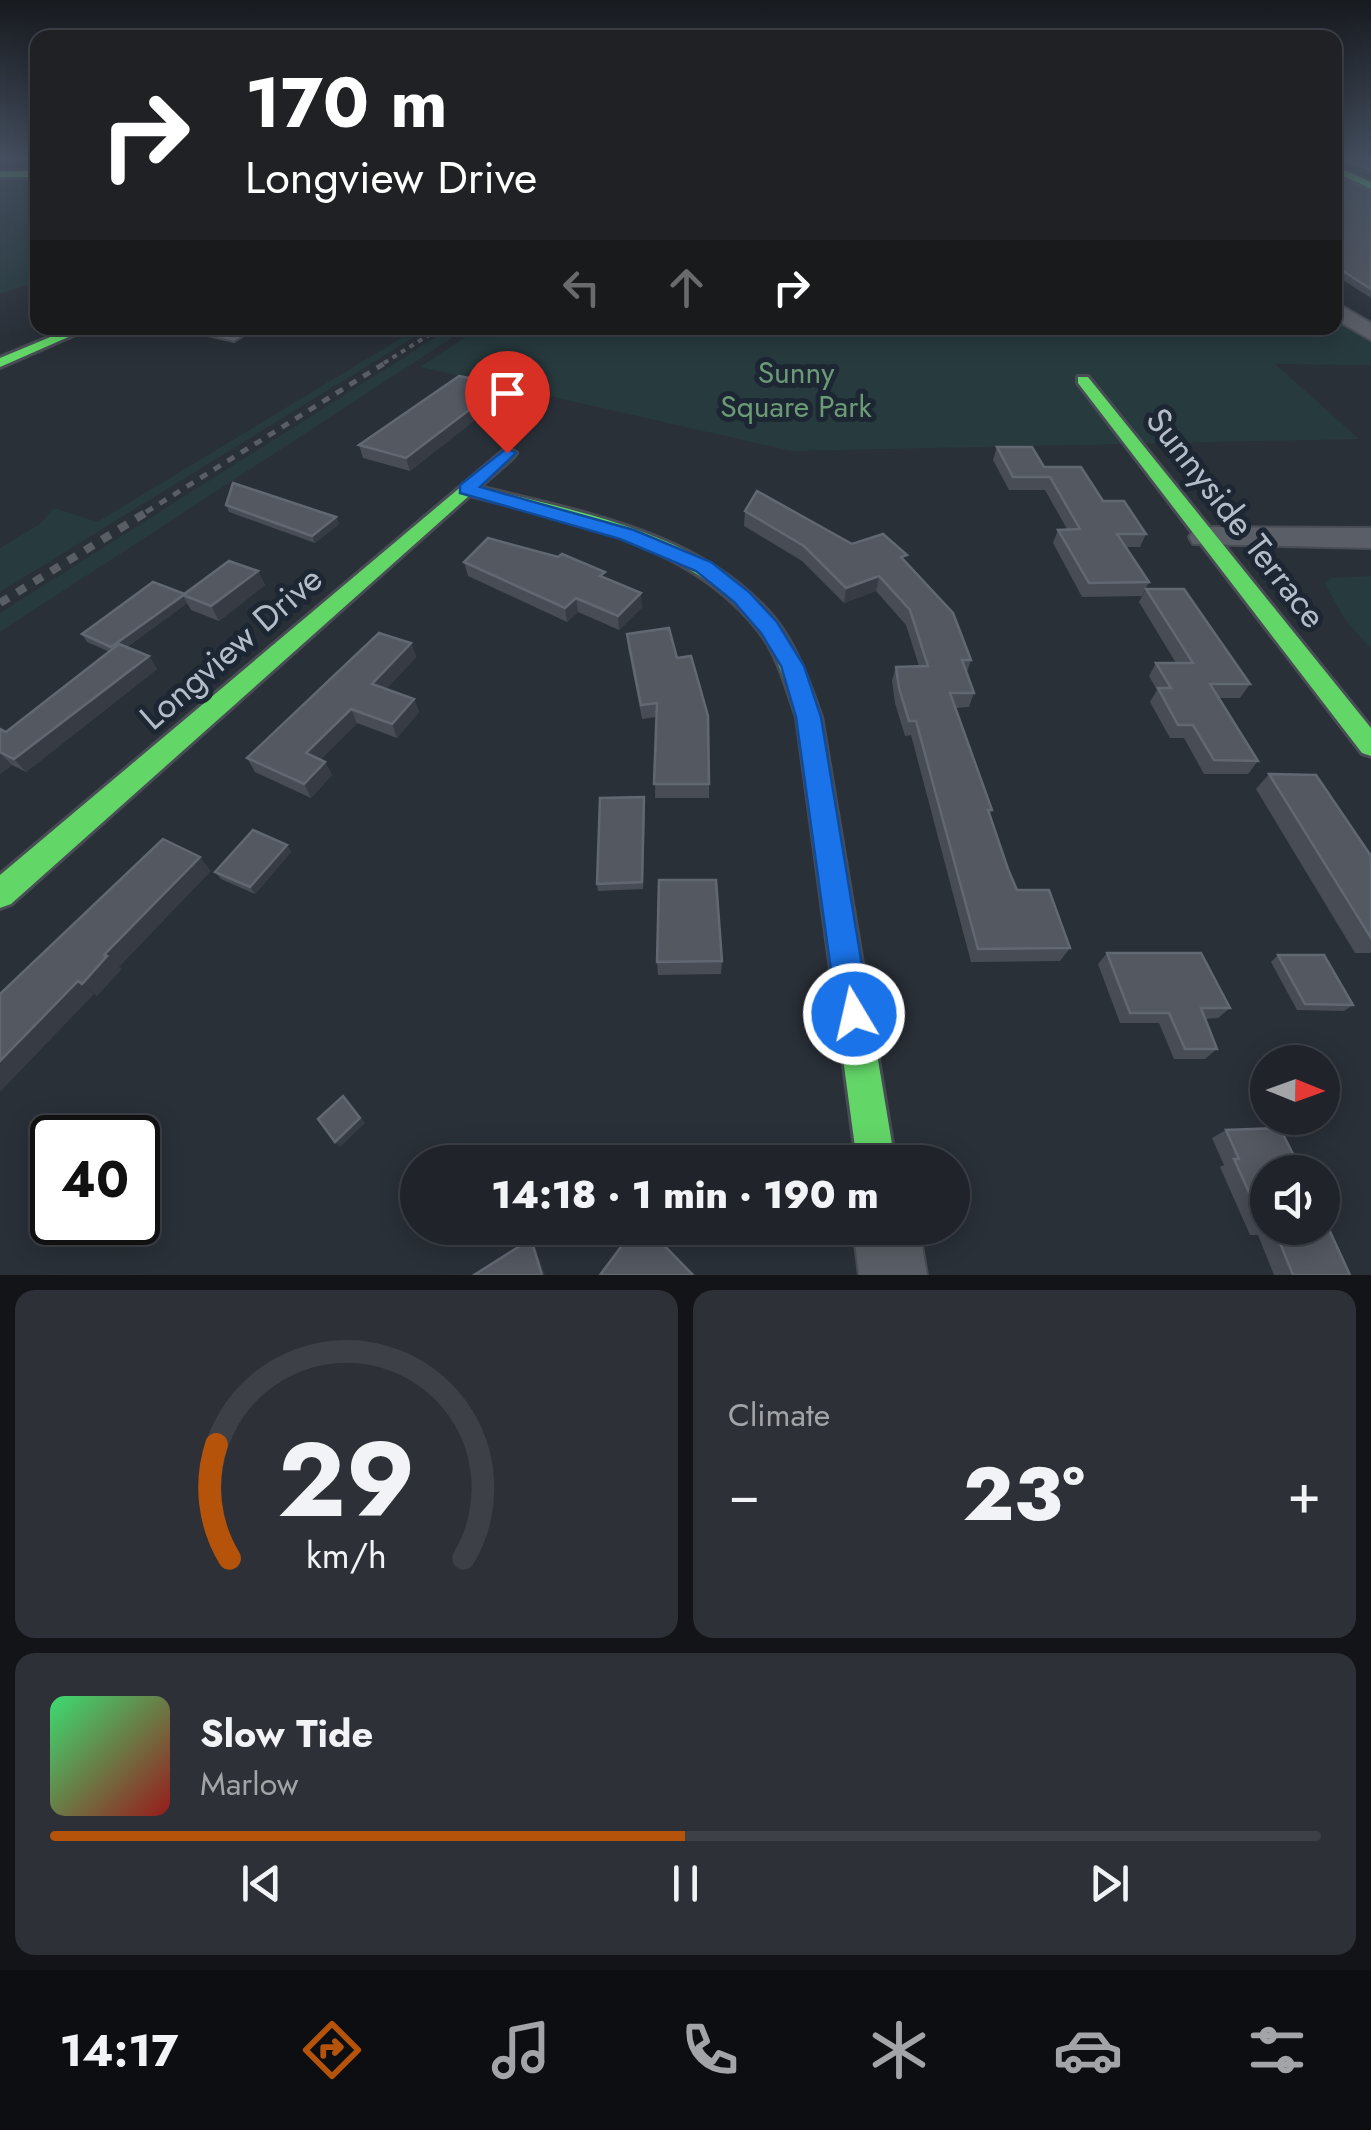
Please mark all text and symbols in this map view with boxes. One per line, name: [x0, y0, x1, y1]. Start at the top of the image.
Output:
text: 170 m: [245, 52, 448, 153]
icon: right: [80, 70, 210, 200]
text: Longview Drive: [245, 145, 537, 210]
icon: left: [554, 260, 609, 315]
icon: ahead: [659, 260, 714, 315]
icon: right: [764, 260, 819, 315]
pin: [465, 351, 550, 454]
park label: Sunny Square Park: [720, 351, 873, 428]
icon: arrive: [480, 366, 535, 421]
street label: Sunnyside Terrace: [1134, 397, 1338, 639]
street label: Longview Drive: [129, 555, 333, 741]
position arrow: [802, 962, 906, 1066]
north arrow: [1250, 1045, 1340, 1135]
map controls: [1250, 1045, 1340, 1245]
speed limit sign: 40: [30, 1115, 160, 1245]
button: sound: [1250, 1155, 1340, 1245]
text: 14:18 · 1 min · 190 m: [491, 1167, 879, 1222]
text: Climate: [728, 1392, 830, 1438]
text: 29: [278, 1405, 415, 1555]
text: 23°: [963, 1440, 1085, 1548]
text: −: [728, 1454, 760, 1534]
text: +: [1287, 1454, 1321, 1534]
text: km/h: [306, 1530, 387, 1581]
text: Slow Tide: [200, 1706, 373, 1761]
text: Marlow: [200, 1761, 298, 1807]
icon: previous: [234, 1856, 289, 1911]
icon: pause: [658, 1856, 713, 1911]
icon: next: [1082, 1856, 1137, 1911]
icon: directions: [297, 2015, 367, 2085]
icon: music: [486, 2015, 556, 2085]
icon: phone: [675, 2015, 745, 2085]
icon: climate: [864, 2015, 934, 2085]
icon: car: [1053, 2015, 1123, 2085]
icon: filters: [1242, 2015, 1312, 2085]
text: 14:17: [59, 2018, 178, 2083]

